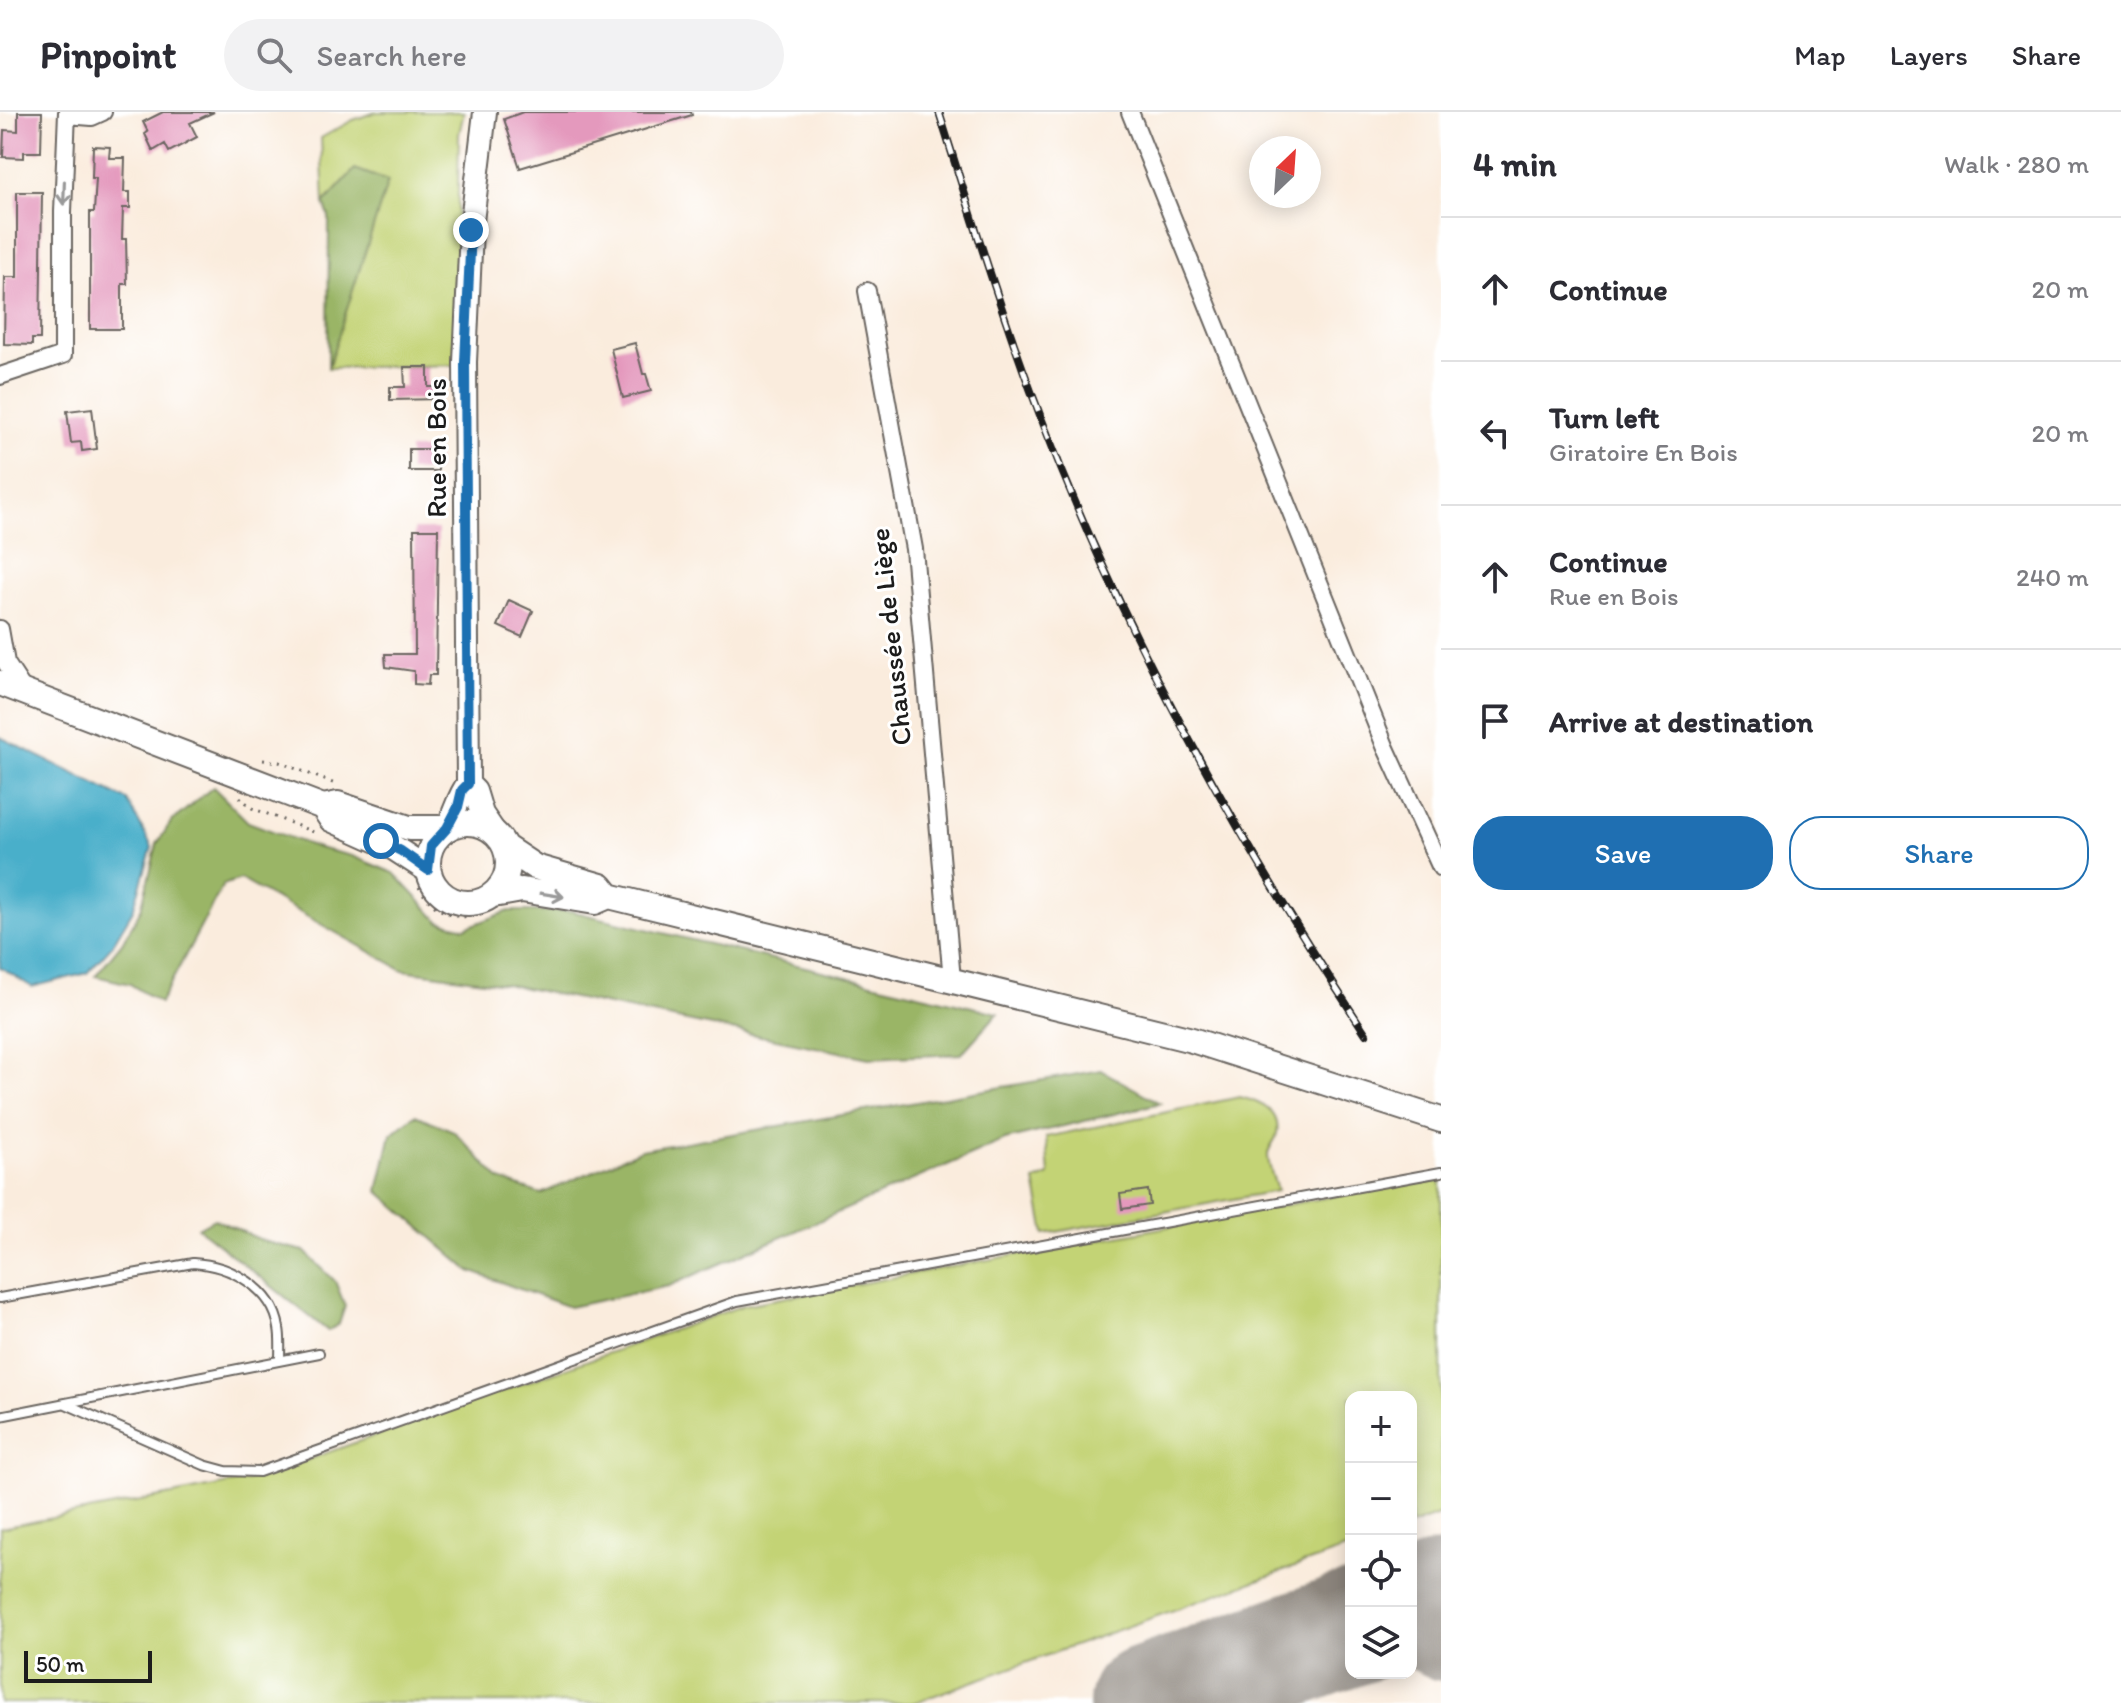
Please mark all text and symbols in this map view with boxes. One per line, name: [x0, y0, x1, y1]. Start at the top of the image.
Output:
search box: [224, 19, 784, 91]
text: Pinpoint: [40, 32, 176, 78]
icon: search: [252, 33, 296, 77]
text: Search here: [316, 37, 467, 74]
text: Map: [1794, 38, 1846, 72]
text: Layers: [1890, 38, 1968, 72]
text: Share: [2012, 38, 2081, 72]
north arrow: [1249, 136, 1321, 208]
text: 4 min: [1473, 144, 1557, 185]
text: Walk · 280 m: [1944, 148, 2089, 180]
one-way arrow: [56, 179, 71, 206]
route end: [453, 212, 489, 248]
icon: ahead: [1473, 267, 1517, 311]
text: Continue: [1549, 271, 1668, 308]
text: 20 m: [2032, 273, 2089, 305]
street label: Rue en Bois: [419, 378, 453, 518]
text: Turn left: [1549, 399, 1660, 436]
icon: left: [1473, 411, 1517, 455]
text: 20 m: [2032, 417, 2089, 449]
text: Giratoire En Bois: [1549, 436, 1738, 468]
street label: Chaussée de Liège: [862, 527, 918, 747]
text: Continue: [1549, 543, 1668, 580]
icon: ahead: [1473, 555, 1517, 599]
text: 240 m: [2016, 561, 2089, 593]
text: Rue en Bois: [1549, 580, 1679, 612]
icon: arrive: [1473, 699, 1517, 743]
text: Arrive at destination: [1549, 703, 1813, 740]
button: Save: [1473, 816, 1773, 890]
button: Share: [1789, 816, 2089, 890]
route start: [363, 823, 399, 859]
one-way arrow: [538, 888, 564, 903]
map controls: [1345, 1391, 1417, 1679]
button: +: [1345, 1391, 1417, 1463]
button: −: [1345, 1463, 1417, 1535]
button: locate: [1345, 1535, 1417, 1607]
button: layers: [1345, 1607, 1417, 1679]
scale bar: [24, 1647, 152, 1683]
text: 50 m: [36, 1651, 85, 1678]

